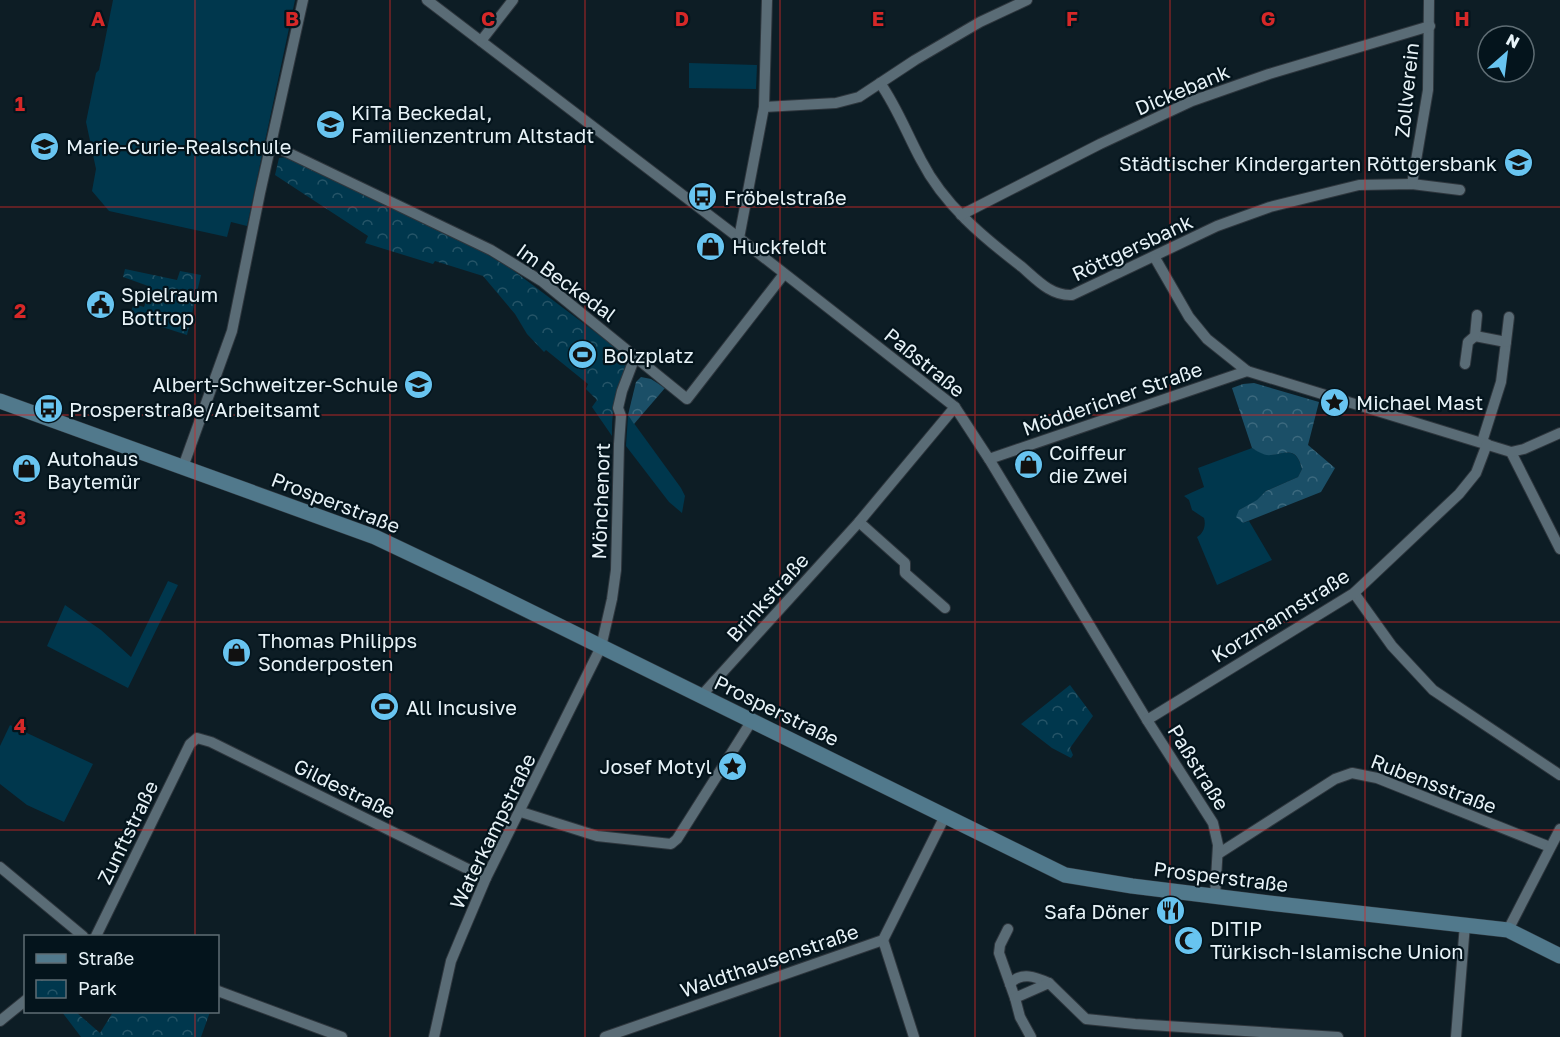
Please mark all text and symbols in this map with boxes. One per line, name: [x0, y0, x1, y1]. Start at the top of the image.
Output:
text: A: [91, 6, 105, 30]
text: B: [285, 6, 299, 30]
text: C: [481, 6, 495, 30]
text: D: [675, 6, 689, 30]
text: E: [872, 6, 884, 30]
text: F: [1066, 6, 1078, 30]
text: G: [1261, 6, 1275, 30]
text: H: [1454, 6, 1470, 30]
north arrow: [1476, 24, 1536, 84]
text: N: [1503, 29, 1523, 52]
street label: Zollverein: [1389, 41, 1423, 139]
street label: Dickebank: [1131, 58, 1233, 120]
text: 1: [15, 91, 25, 115]
place label: KiTa Beckedal, Familienzentrum Altstadt: [351, 100, 594, 147]
school or university icon: KiTa Beckedal, Familienzentrum Altstadt: [314, 108, 346, 140]
school or university icon: Marie-Curie-Realschule: [29, 130, 61, 162]
place label: Marie-Curie-Realschule: [66, 134, 291, 158]
school or university icon: Städtischer Kindergarten Röttgersbank: [1502, 147, 1534, 179]
place label: Städtischer Kindergarten Röttgersbank: [1119, 151, 1497, 175]
bus stop icon: Fröbelstraße: [687, 181, 719, 213]
place label: Fröbelstraße: [724, 185, 847, 209]
street label: Röttgersbank: [1068, 209, 1196, 285]
shop icon: Huckfeldt: [695, 230, 727, 262]
place label: Huckfeldt: [732, 234, 827, 258]
street label: Im Beckedal: [512, 238, 622, 326]
place label: Spielraum Bottrop: [121, 282, 218, 329]
public building icon: Spielraum Bottrop: [84, 289, 116, 321]
text: 2: [14, 298, 26, 322]
street label: Paßstraße: [880, 322, 970, 402]
sports icon: Bolzplatz: [566, 339, 598, 371]
place label: Bolzplatz: [603, 343, 694, 367]
street label: Möddericher Straße: [1019, 356, 1205, 440]
school or university icon: Albert-Schweitzer-Schule: [403, 368, 435, 400]
place label: Albert-Schweitzer-Schule: [152, 372, 398, 396]
place icon: Michael Mast: [1319, 386, 1351, 418]
place label: Michael Mast: [1356, 390, 1483, 414]
bus stop icon: Prosperstraße/Arbeitsamt: [32, 393, 64, 425]
place label: Prosperstraße/Arbeitsamt: [69, 397, 320, 421]
place label: Coiffeur die Zwei: [1049, 440, 1128, 487]
street label: Mönchenort: [586, 442, 614, 560]
place label: Autohaus Baytemür: [47, 446, 140, 493]
shop icon: Coiffeur die Zwei: [1012, 448, 1044, 480]
shop icon: Autohaus Baytemür: [10, 453, 42, 485]
street label: Prosperstraße: [268, 466, 404, 538]
text: 3: [14, 505, 26, 529]
street label: Brinkstraße: [721, 548, 813, 646]
street label: Korzmannstraße: [1207, 563, 1353, 667]
place label: Thomas Philipps Sonderposten: [258, 628, 417, 675]
shop icon: Thomas Philipps Sonderposten: [221, 636, 253, 668]
street label: Prosperstraße: [711, 669, 843, 751]
sports icon: All Incusive: [369, 691, 401, 723]
place label: All Incusive: [406, 695, 517, 719]
text: 4: [14, 713, 26, 737]
street label: Paßstraße: [1163, 720, 1235, 814]
street label: Rubensstraße: [1368, 748, 1500, 818]
street label: Waterkampstraße: [444, 749, 540, 913]
place icon: Josef Motyl: [717, 750, 749, 782]
street label: Gildestraße: [290, 753, 400, 823]
place label: Josef Motyl: [599, 754, 712, 778]
street label: Zunftstraße: [92, 776, 162, 888]
street label: Prosperstraße: [1152, 856, 1290, 896]
restaurant icon: Safa Döner: [1154, 895, 1186, 927]
place label: Safa Döner: [1044, 899, 1149, 923]
place label: DITIP Türkisch-Islamische Union: [1210, 916, 1464, 963]
street label: Waldthausenstraße: [677, 918, 861, 1002]
mosque icon: DITIP Türkisch-Islamische Union: [1173, 924, 1205, 956]
legend: [24, 935, 219, 1013]
text: Straße: [78, 947, 134, 969]
text: Park: [78, 977, 117, 999]

